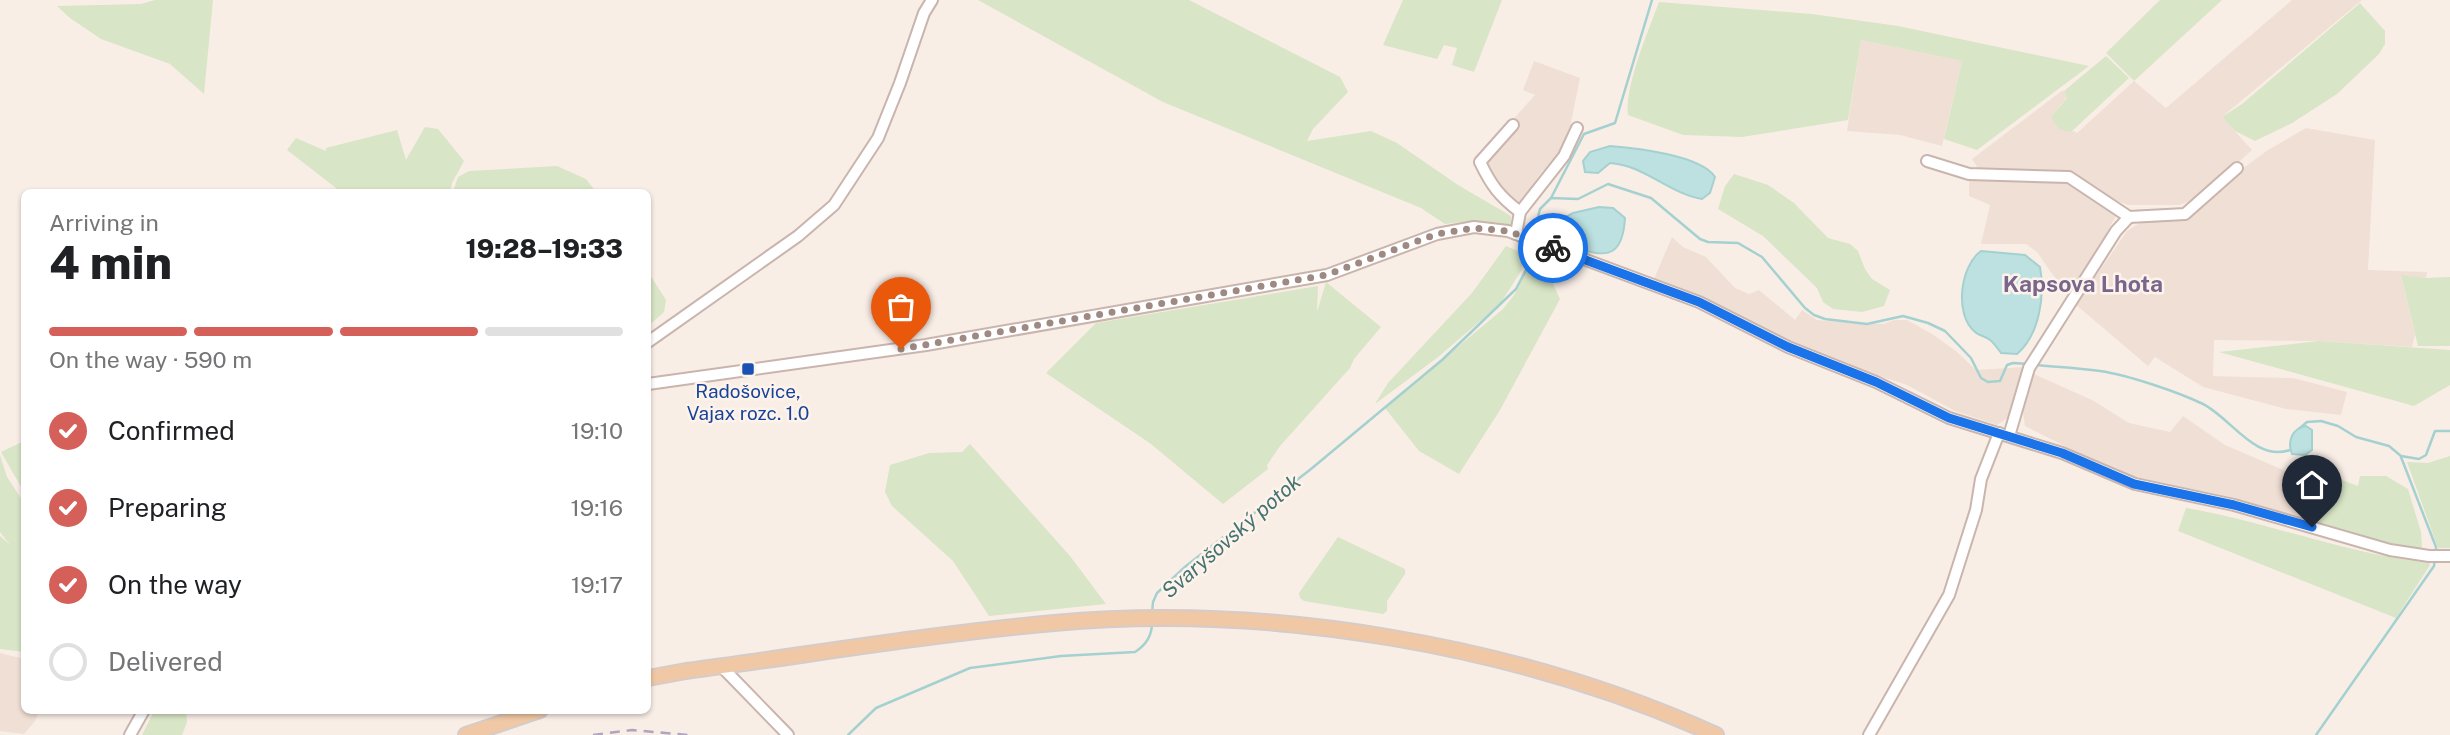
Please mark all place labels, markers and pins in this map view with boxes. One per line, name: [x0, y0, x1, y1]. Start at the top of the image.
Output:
pin: [871, 277, 931, 349]
marker: Radošovice, Vajax rozc. 1.0: [740, 361, 756, 377]
place label: Radošovice, Vajax rozc. 1.0: [687, 380, 809, 424]
pin: [2282, 455, 2342, 527]

